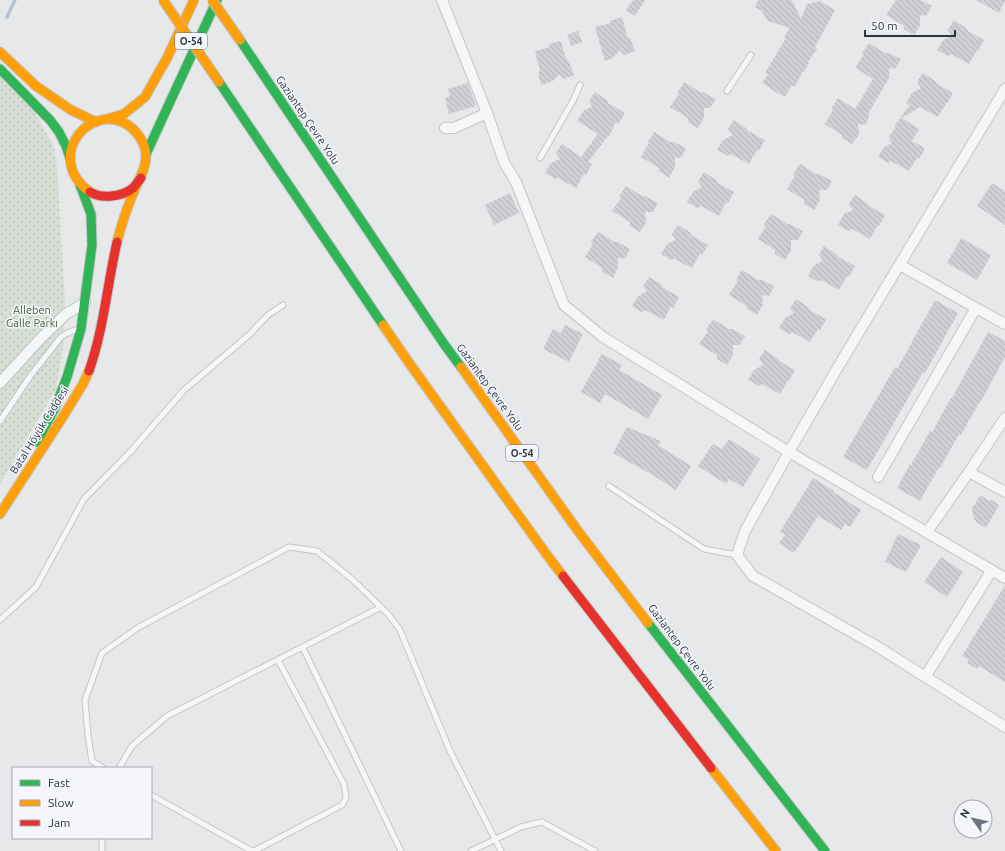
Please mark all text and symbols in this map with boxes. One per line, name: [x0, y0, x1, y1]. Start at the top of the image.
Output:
scale bar: [865, 12, 955, 38]
text: 50 m: [871, 19, 898, 32]
road number: O-54: [175, 33, 207, 49]
street label: Gaziantep Çevre Yolu: [274, 73, 342, 167]
park label: Alleben Galle Parkı: [6, 304, 58, 329]
street label: Gaziantep Çevre Yolu: [454, 341, 526, 433]
street label: Batal Höyük Caddesi: [7, 384, 71, 476]
road number: O-54: [506, 445, 538, 461]
street label: Gaziantep Çevre Yolu: [646, 602, 718, 692]
legend: [12, 767, 152, 839]
text: Fast: [48, 776, 70, 789]
text: Slow: [48, 796, 74, 809]
north arrow: [953, 799, 993, 839]
text: N: [957, 807, 972, 820]
text: Jam: [48, 816, 70, 829]

